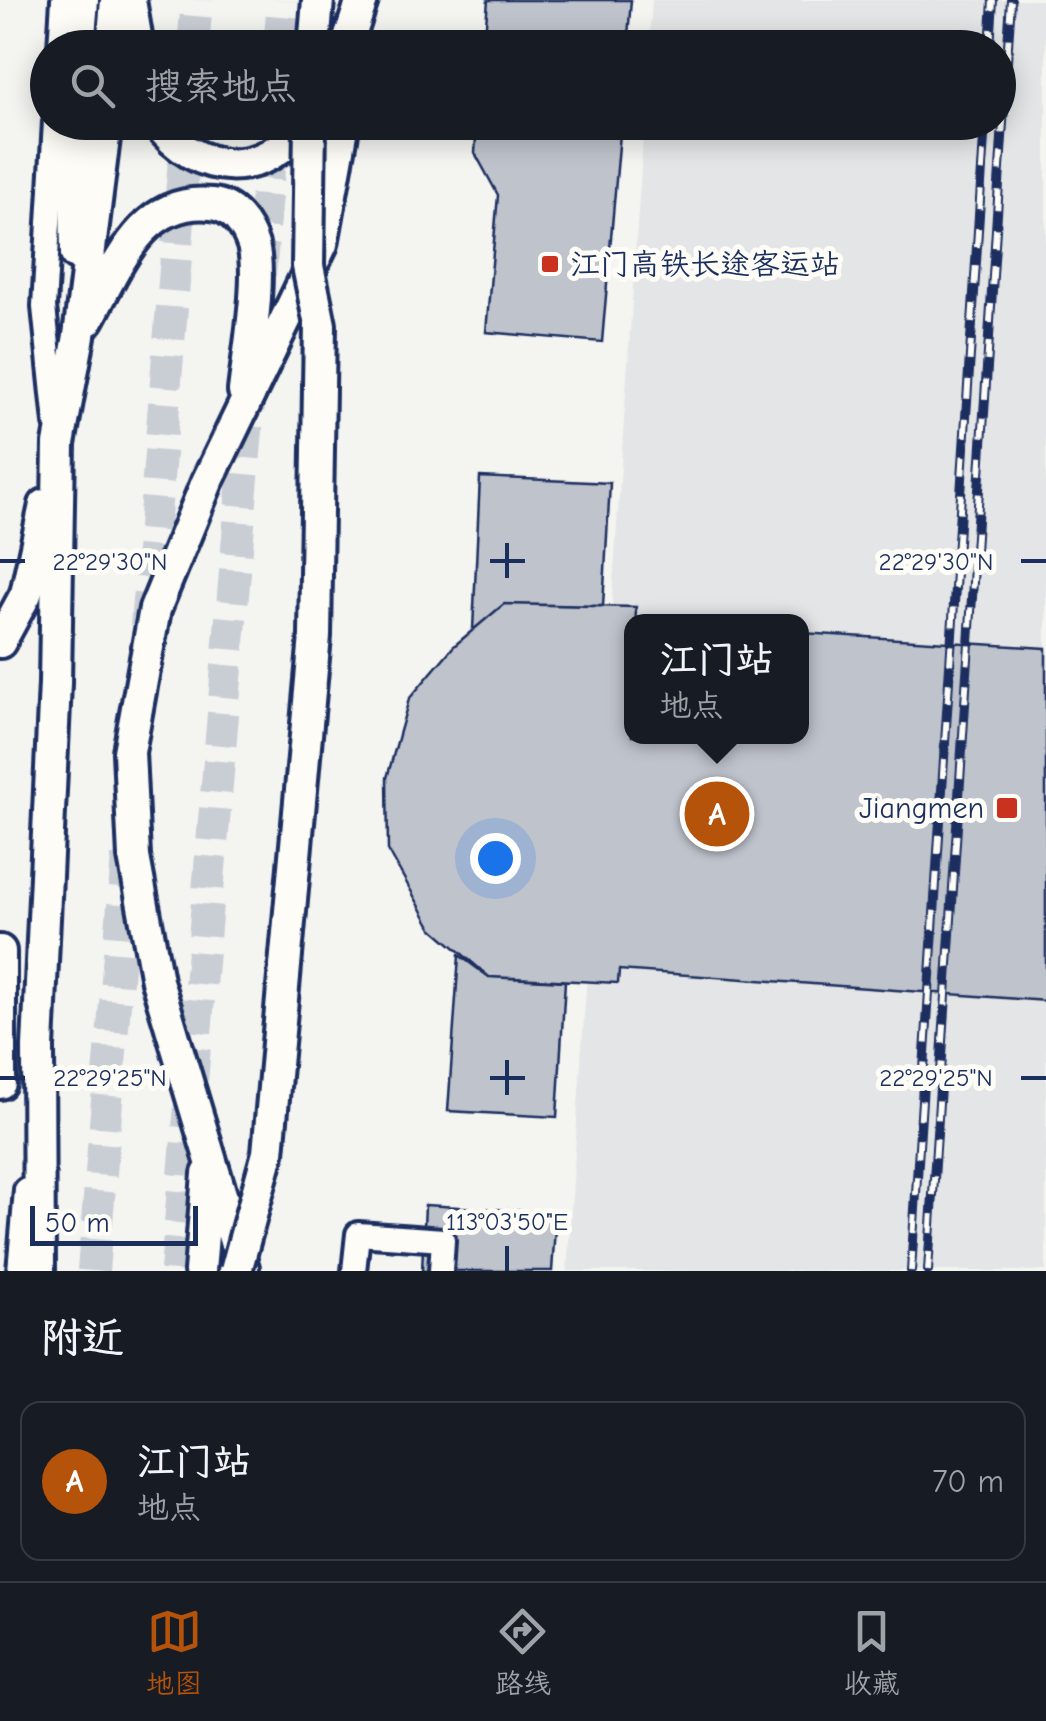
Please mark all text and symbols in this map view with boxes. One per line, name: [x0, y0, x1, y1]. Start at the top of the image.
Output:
search box: [30, 30, 1016, 140]
icon: search: [65, 58, 120, 113]
text: 搜索地点: [145, 65, 297, 109]
place label: 江门高铁长途客运站: [570, 247, 840, 282]
marker: 江门高铁长途客运站: [539, 253, 561, 275]
text: 22°29'30"N: [53, 547, 167, 576]
text: 22°29'30"N: [879, 547, 993, 576]
popup: [624, 614, 809, 744]
text: 江门站: [659, 638, 774, 682]
text: 地点: [659, 687, 724, 724]
pin: A: [684, 776, 750, 852]
place label: Jiangmen: [859, 791, 984, 826]
marker: Jiangmen: [994, 795, 1020, 821]
your location: [470, 833, 521, 884]
text: 22°29'25"N: [53, 1063, 167, 1092]
text: 22°29'25"N: [879, 1063, 993, 1092]
scale bar: [30, 1201, 198, 1246]
text: 50 m: [45, 1207, 110, 1239]
text: 113°03'50"E: [446, 1207, 568, 1236]
text: 附近: [40, 1314, 124, 1363]
text: 江门站: [137, 1440, 251, 1484]
text: A: [66, 1463, 83, 1500]
text: 70 m: [932, 1463, 1004, 1500]
text: 地点: [137, 1489, 201, 1526]
tab: 地图: [146, 1604, 202, 1701]
tab: 路线: [495, 1604, 551, 1701]
tab: 收藏: [844, 1604, 900, 1701]

